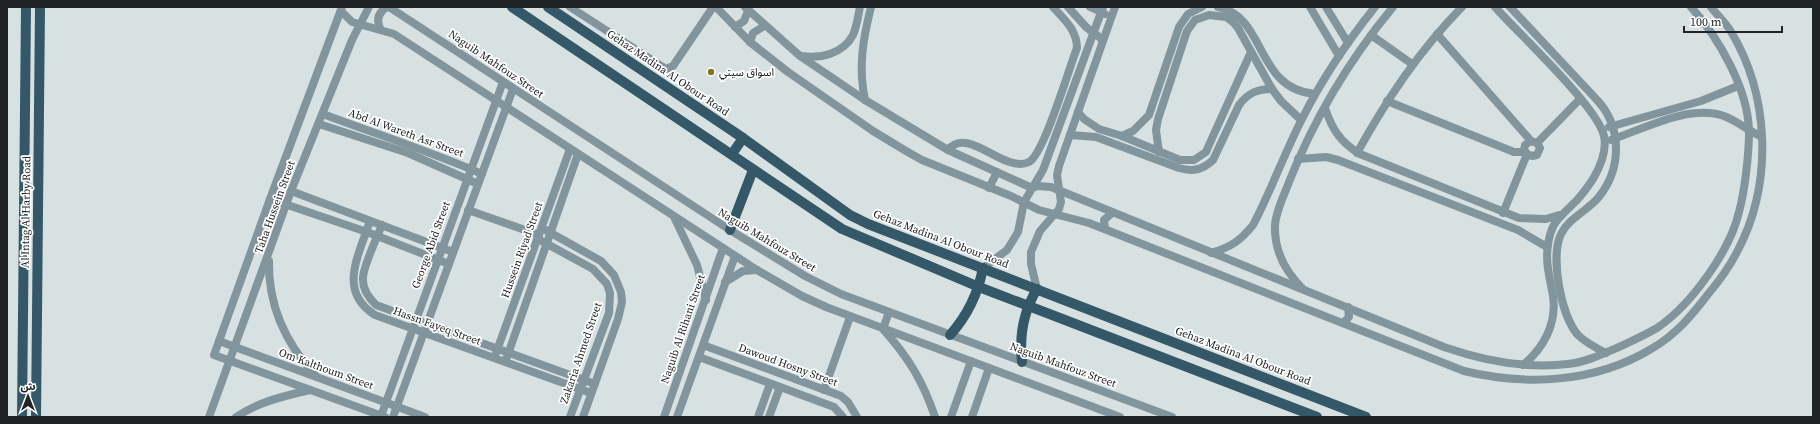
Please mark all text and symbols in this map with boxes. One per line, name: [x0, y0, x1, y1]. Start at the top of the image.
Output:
scale bar: [1684, 8, 1782, 34]
text: 100 m: [1690, 14, 1722, 30]
street label: Gehaz Madina Al Obour Road: [604, 26, 733, 120]
street label: Naguib Mahfouz Street: [445, 27, 547, 102]
place label: اسواق سيتي: [719, 65, 774, 81]
marker: اسواق سيتي: [706, 67, 716, 77]
street label: Abd Al Wareth Asr Street: [346, 105, 466, 161]
street label: Al Intag Al Harby Road: [18, 155, 34, 268]
street label: Taha Hussein Street: [251, 158, 299, 255]
street label: George Abid Street: [408, 199, 454, 291]
street label: Hussein Riyad Street: [498, 200, 546, 300]
street label: Naguib Mahfouz Street: [715, 205, 819, 275]
street label: Gehaz Madina Al Obour Road: [871, 206, 1012, 272]
street label: Naguib Al Rihani Street: [657, 272, 709, 386]
street label: Zakaria Ahmed Street: [557, 300, 605, 406]
street label: Hassn Fayeq Street: [391, 303, 483, 349]
street label: Gehaz Madina Al Obour Road: [1173, 323, 1314, 389]
street label: Naguib Mahfouz Street: [1008, 339, 1118, 391]
street label: Dawoud Hosny Street: [736, 340, 840, 390]
street label: Om Kalthoum Street: [277, 345, 376, 393]
north arrow: [8, 376, 48, 416]
text: ش: [20, 379, 36, 394]

